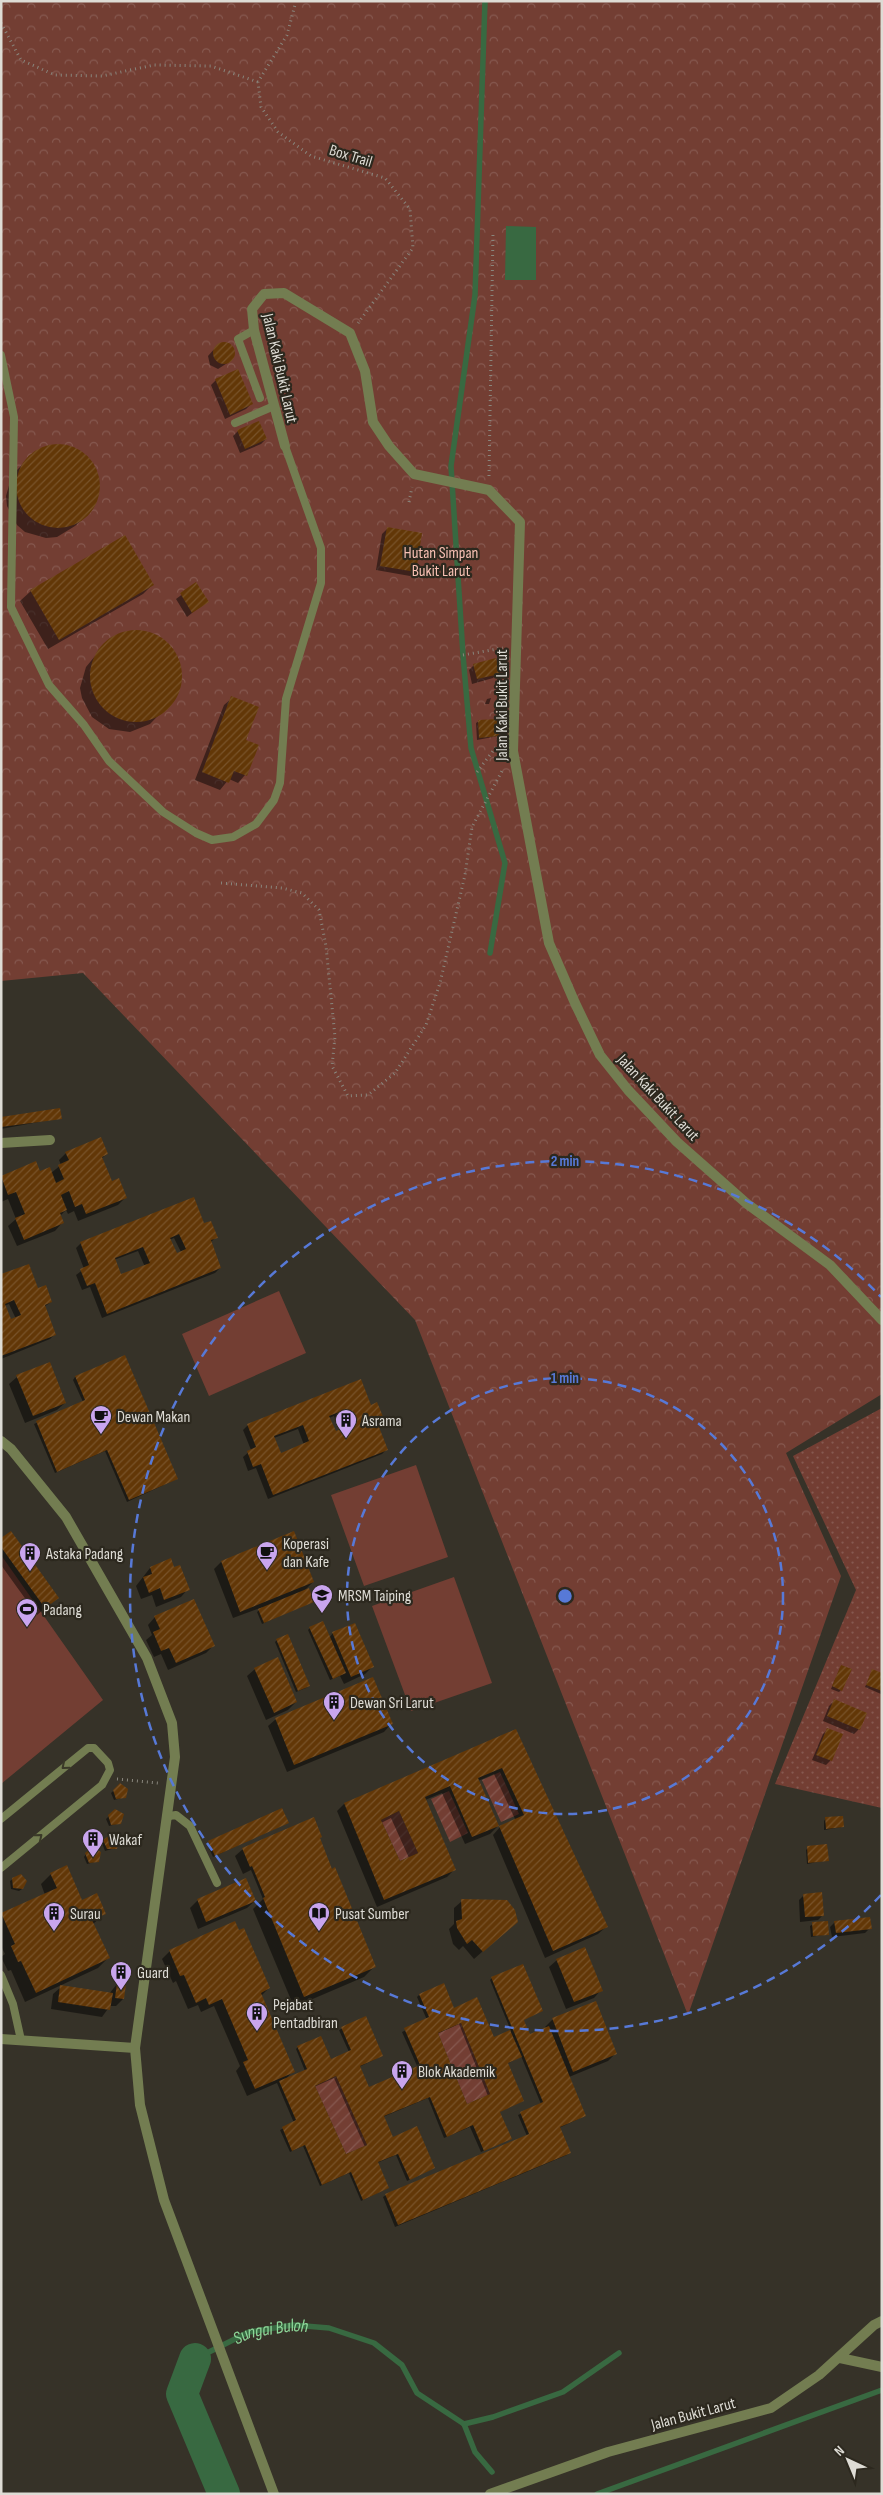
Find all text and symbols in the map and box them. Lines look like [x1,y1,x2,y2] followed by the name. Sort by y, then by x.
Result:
[327,141,374,172] street label: Box Trail
[258,311,301,425] street label: Jalan Kaki Bukit Larut
[404,544,478,581] park label: Hutan Simpan Bukit Larut
[493,649,512,762] street label: Jalan Kaki Bukit Larut
[612,1050,703,1145] street label: Jalan Kaki Bukit Larut
[551,1152,579,1171] text: 2 min
[551,1369,579,1388] text: 1 min
[89,1404,113,1435] cafe icon: Dewan Makan
[117,1408,190,1427] place label: Dewan Makan
[334,1408,358,1439] building icon: Asrama
[361,1412,402,1431] place label: Asrama
[283,1535,329,1572] place label: Koperasi dan Kafe
[255,1540,279,1571] cafe icon: Koperasi dan Kafe
[18,1541,42,1572] building icon: Astaka Padang
[45,1545,123,1564] place label: Astaka Padang
[310,1583,334,1614] school or university icon: MRSM Taiping
[338,1587,411,1606] place label: MRSM Taiping
[556,1587,574,1605] centre of rings
[15,1597,39,1628] sports icon: Padang
[43,1601,82,1620] place label: Padang
[322,1690,346,1721] building icon: Dewan Sri Larut
[350,1694,434,1713] place label: Dewan Sri Larut
[61,1761,70,1770] one-way arrow
[81,1827,105,1858] building icon: Wakaf
[109,1831,142,1850] place label: Wakaf
[33,1834,42,1842] one-way arrow
[42,1901,66,1932] building icon: Surau
[307,1901,331,1932] library icon: Pusat Sumber
[70,1905,101,1924] place label: Surau
[335,1905,410,1924] place label: Pusat Sumber
[109,1960,133,1991] building icon: Guard
[137,1964,169,1983] place label: Guard
[273,1996,338,2033] place label: Pejabat Pentadbiran
[245,2001,269,2032] building icon: Pejabat Pentadbiran
[390,2059,414,2090] building icon: Blok Akademik
[418,2063,495,2082] place label: Blok Akademik
[230,2315,310,2349] water label: Sungai Buloh
[648,2394,738,2435] street label: Jalan Bukit Larut
[823,2435,873,2485] north arrow
[831,2442,848,2460] text: N

